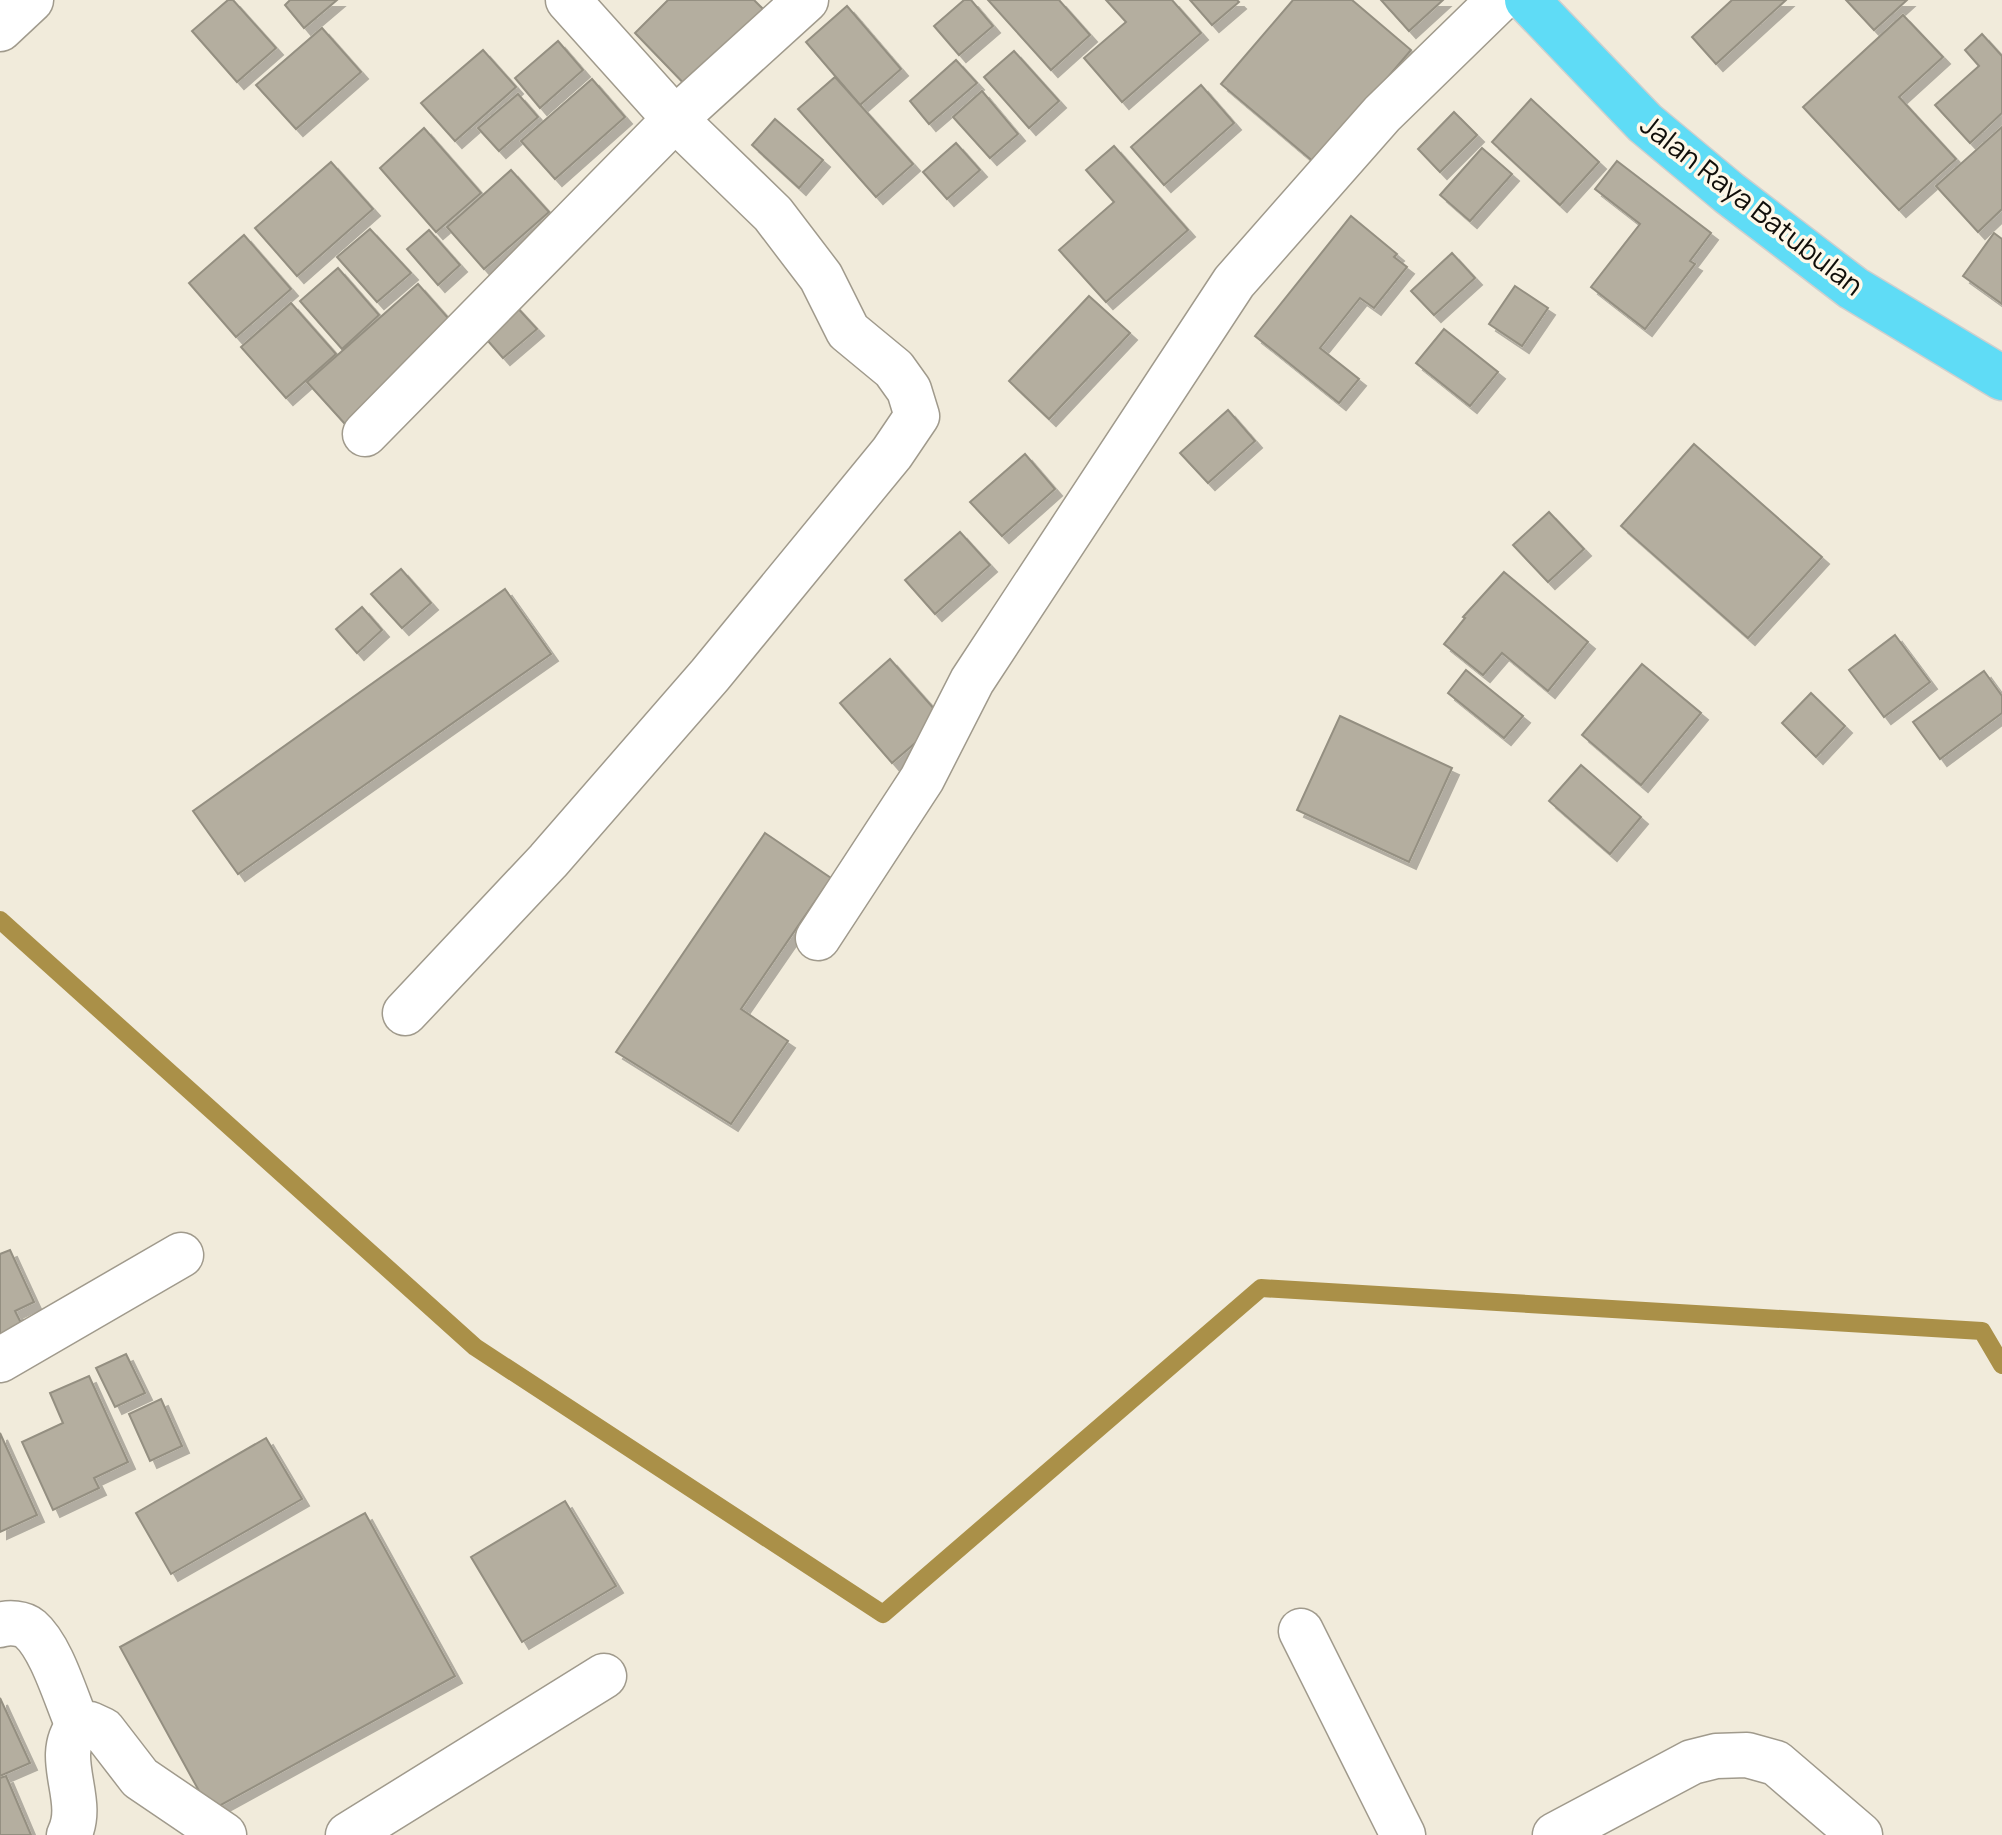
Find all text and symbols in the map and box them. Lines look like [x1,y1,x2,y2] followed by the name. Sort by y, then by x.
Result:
[1633,105,1872,303] street label: Jalan Raya Batubulan

